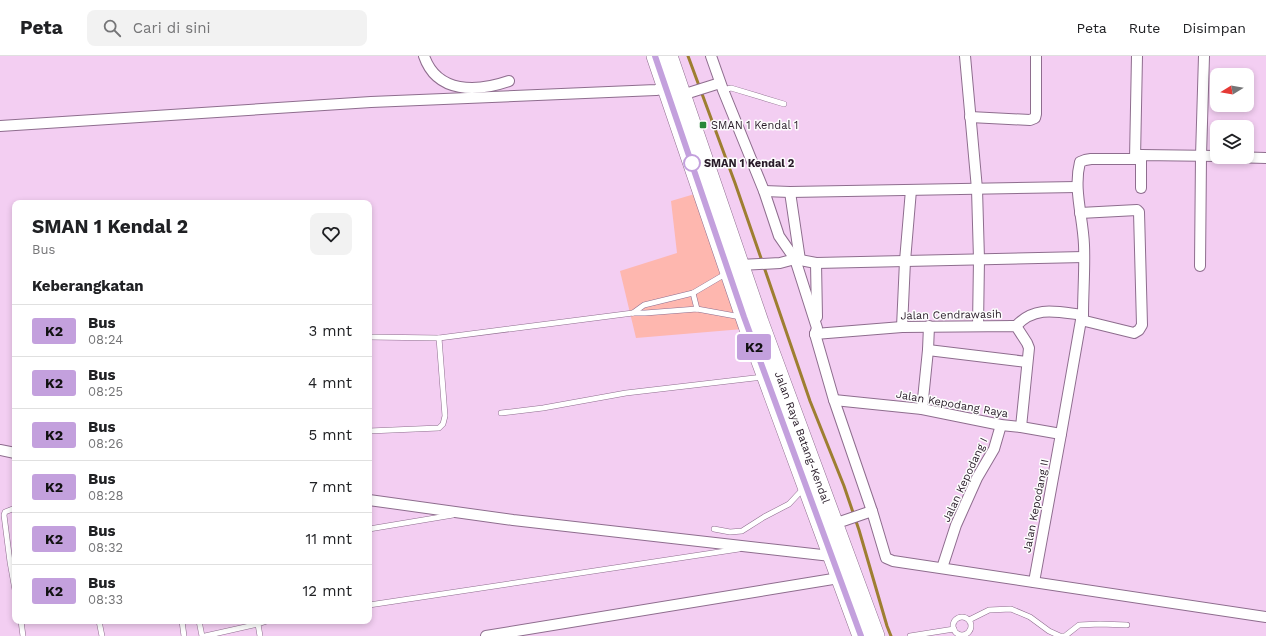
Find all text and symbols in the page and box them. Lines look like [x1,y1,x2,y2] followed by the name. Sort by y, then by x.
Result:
[87,10,367,46] search box
[20,16,63,39] text: Peta
[101,17,123,39] icon: search
[133,19,210,37] text: Cari di sini
[1077,20,1107,36] text: Peta
[1129,20,1160,36] text: Rute
[1182,20,1246,36] text: Disimpan
[1210,68,1254,112] north arrow
[1210,68,1254,164] map controls
[711,119,798,132] place label: SMAN 1 Kendal 1
[698,120,708,130] marker: SMAN 1 Kendal 1
[1210,120,1254,164] button: layers
[683,154,701,172] marker: SMAN 1 Kendal 2
[704,157,795,170] place label: SMAN 1 Kendal 2
[310,213,352,255] button: heart
[32,215,188,238] text: SMAN 1 Kendal 2
[32,242,55,257] text: Bus
[32,277,144,295] text: Keberangkatan
[900,308,1002,322] street label: Jalan Cendrawasih
[88,314,116,332] text: Bus
[308,322,352,340] text: 3 mnt
[45,323,63,339] text: K2
[88,332,123,347] text: 08:24
[736,334,772,360] line badge: K2
[745,339,763,355] text: K2
[88,366,116,384] text: Bus
[772,369,833,506] street label: Jalan Raya Batang-Kendal
[308,374,352,392] text: 4 mnt
[45,375,63,391] text: K2
[88,384,123,399] text: 08:25
[895,388,1009,420] street label: Jalan Kepodang Raya
[88,418,116,436] text: Bus
[308,426,352,444] text: 5 mnt
[45,427,63,443] text: K2
[88,436,123,451] text: 08:26
[940,436,990,524] street label: Jalan Kepodang I
[1021,458,1051,554] street label: Jalan Kepodang II
[88,470,116,488] text: Bus
[309,478,352,496] text: 7 mnt
[45,479,63,495] text: K2
[88,488,124,503] text: 08:28
[88,522,116,540] text: Bus
[305,530,352,548] text: 11 mnt
[45,531,63,547] text: K2
[88,540,123,555] text: 08:32
[88,574,116,592] text: Bus
[303,582,352,600] text: 12 mnt
[45,583,63,599] text: K2
[88,592,123,607] text: 08:33

